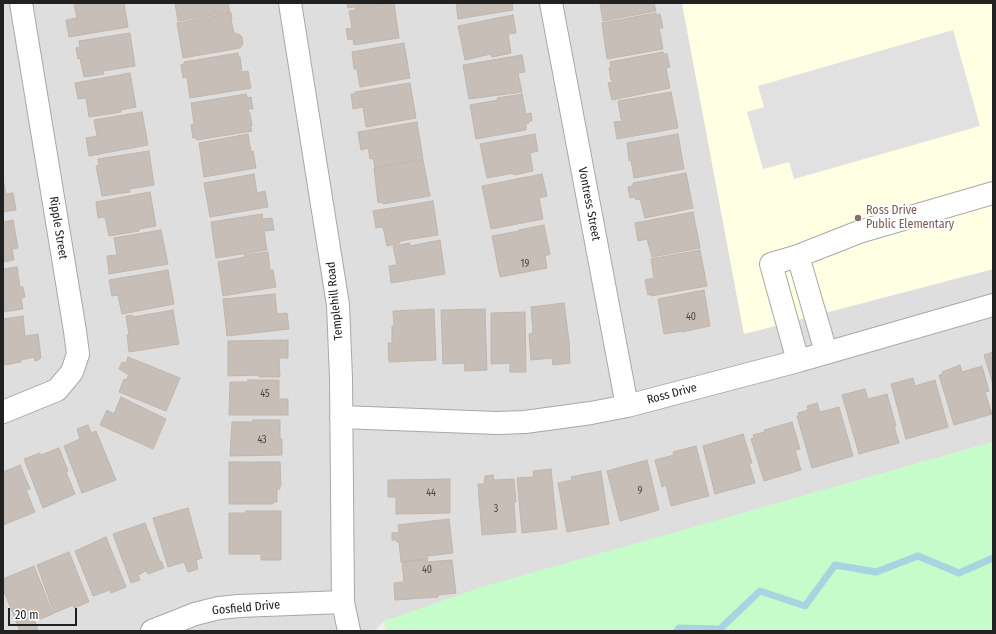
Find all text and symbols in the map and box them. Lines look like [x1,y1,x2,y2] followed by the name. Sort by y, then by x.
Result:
[575,166,603,242] street label: Vontress Street
[46,195,70,261] street label: Ripple Street
[866,204,954,232] place label: Ross Drive Public Elementary
[853,213,863,223] marker: Ross Drive Public Elementary
[521,258,529,270] house number: 19
[324,261,346,341] street label: Templehill Road
[686,311,696,323] house number: 40
[645,380,699,408] street label: Ross Drive
[260,388,270,400] house number: 45
[257,434,267,446] house number: 43
[638,485,642,497] house number: 9
[426,487,436,499] house number: 44
[494,503,498,515] house number: 3
[422,564,432,576] house number: 40
[211,598,281,618] street label: Gosfield Drive
[10,600,79,626] scale bar
[15,608,39,622] text: 20 m

